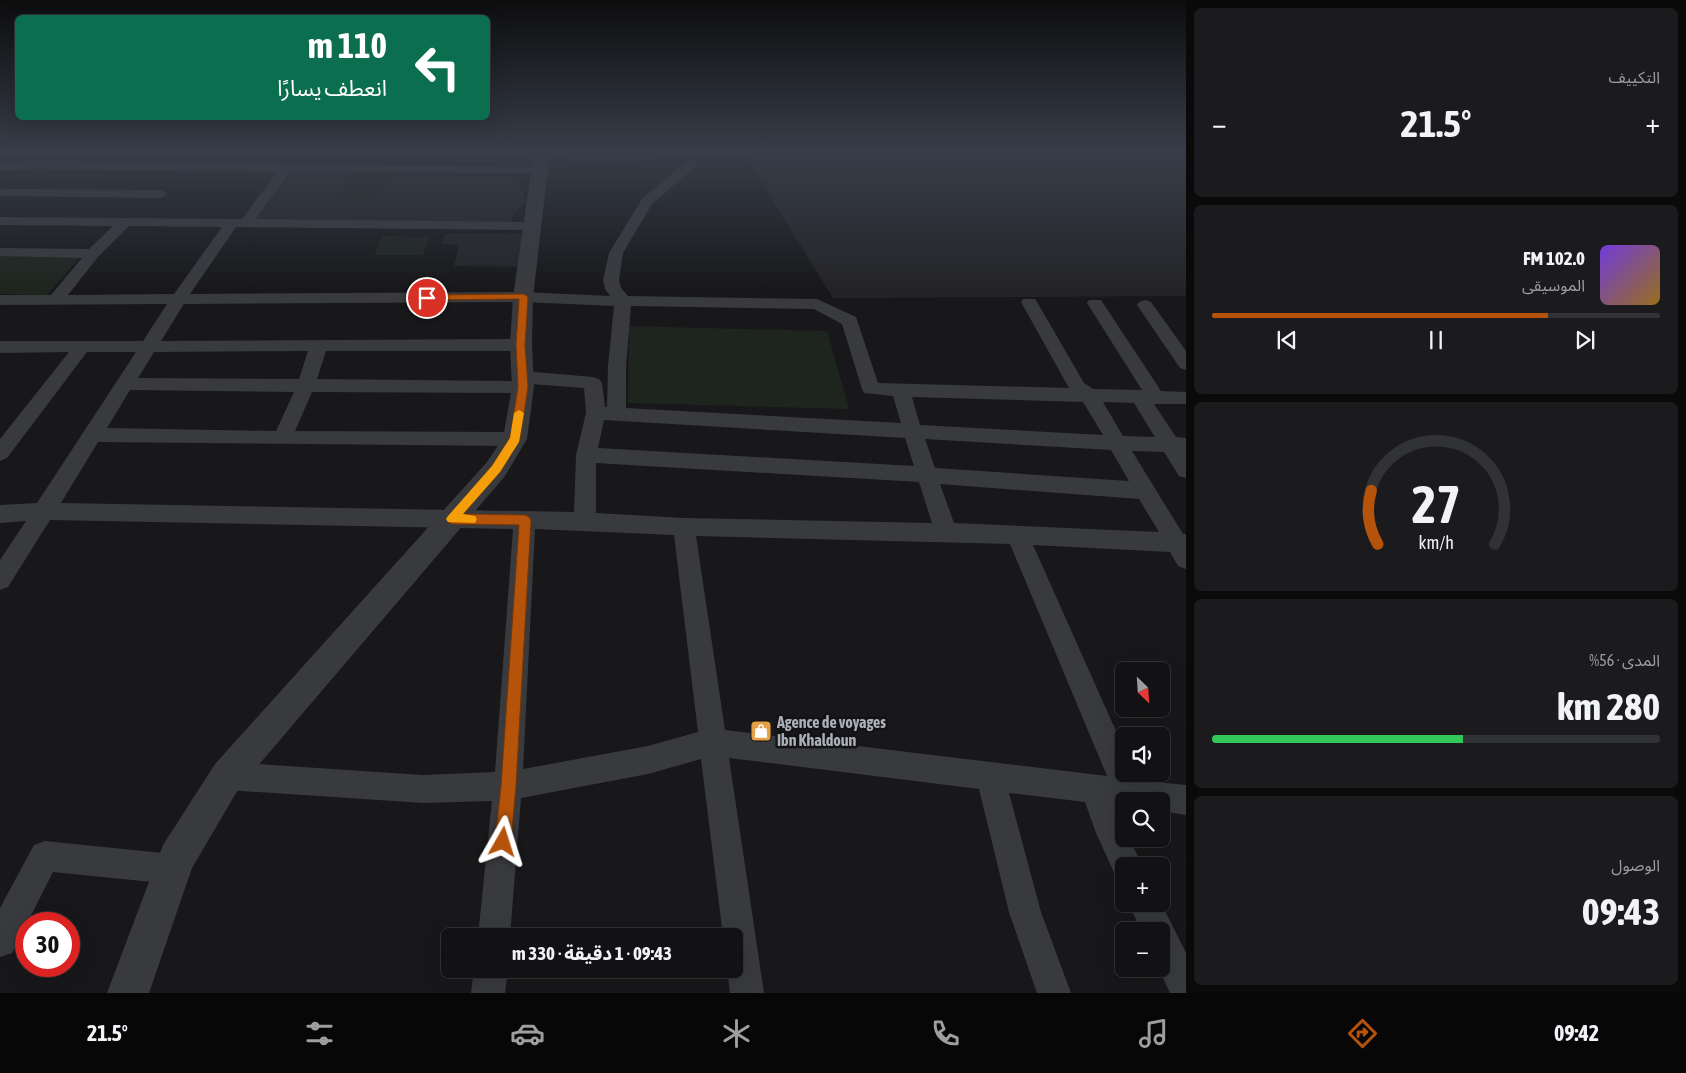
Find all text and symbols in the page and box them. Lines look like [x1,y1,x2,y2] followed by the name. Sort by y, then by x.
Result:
[308,25,387,65] text: 110 m
[405,35,470,100] icon: left
[1608,68,1660,86] text: التكييف
[277,75,387,101] text: انعطف يسارًا
[1401,102,1471,145] text: 21.5°
[1212,107,1227,139] text: −
[1645,107,1660,139] text: +
[1523,247,1585,269] text: 102.0 FM
[1522,276,1585,294] text: الموسيقى
[406,277,448,319] pin
[413,284,441,312] icon: arrive
[1273,326,1301,354] icon: previous
[1422,326,1450,354] icon: pause
[1571,326,1599,354] icon: next
[1412,474,1460,534] text: 27
[1418,532,1454,553] text: km/h
[1589,651,1660,669] text: المدى · 56%
[1115,662,1170,718] north arrow
[1115,662,1170,977] map controls
[1557,685,1660,728] text: 280 km
[776,713,886,749] place label: Agence de voyages Ibn Khaldoun
[749,719,773,743] shop icon: Agence de voyages Ibn Khaldoun
[1115,727,1170,782] button: sound
[1115,792,1170,847] button: search
[476,815,528,867] position arrow
[1611,856,1660,874] text: الوصول
[1115,857,1170,912] button: +
[1582,890,1660,933] text: 09:43
[15,912,80,977] speed limit sign: 30
[1115,922,1170,977] button: −
[512,942,672,964] text: 09:43 · 1 دقيقة · 330 m
[302,1016,337,1051] icon: filters
[510,1016,545,1051] icon: car
[719,1016,754,1051] icon: climate
[928,1016,963,1051] icon: phone
[1136,1016,1171,1051] icon: music
[1345,1016,1380,1051] icon: directions
[87,1020,128,1046] text: 21.5°
[1554,1020,1599,1046] text: 09:42

